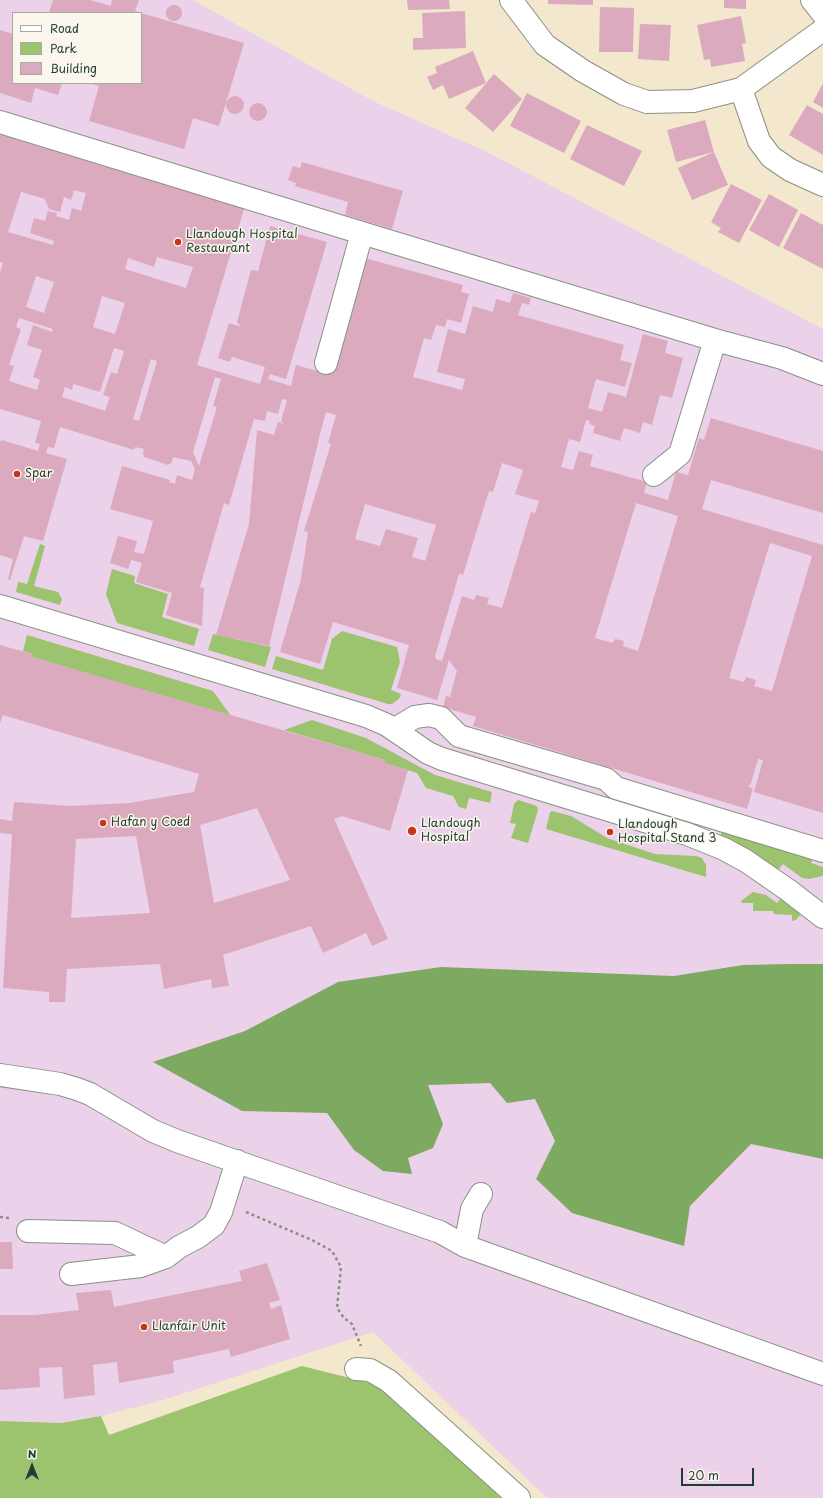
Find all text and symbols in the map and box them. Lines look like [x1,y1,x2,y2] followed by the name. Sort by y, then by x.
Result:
[12,12,142,84] legend
[50,19,79,37] text: Road
[50,39,77,57] text: Park
[50,59,97,77] text: Building
[186,228,298,256] place label: Llandough Hospital Restaurant
[173,237,183,247] marker: Llandough Hospital Restaurant
[25,467,52,481] place label: Spar
[12,469,22,479] marker: Spar
[111,816,190,830] place label: Hafan y Coed
[421,817,481,845] place label: Llandough Hospital
[98,818,108,828] marker: Hafan y Coed
[618,818,716,846] place label: Llandough Hospital Stand 3
[406,825,418,837] marker: Llandough Hospital
[605,827,615,837] marker: Llandough Hospital Stand 3
[152,1320,226,1334] place label: Llanfair Unit
[139,1322,149,1332] marker: Llanfair Unit
[28,1445,36,1462] text: N
[12,1446,52,1486] north arrow
[683,1460,756,1486] scale bar
[688,1466,719,1484] text: 20 m

